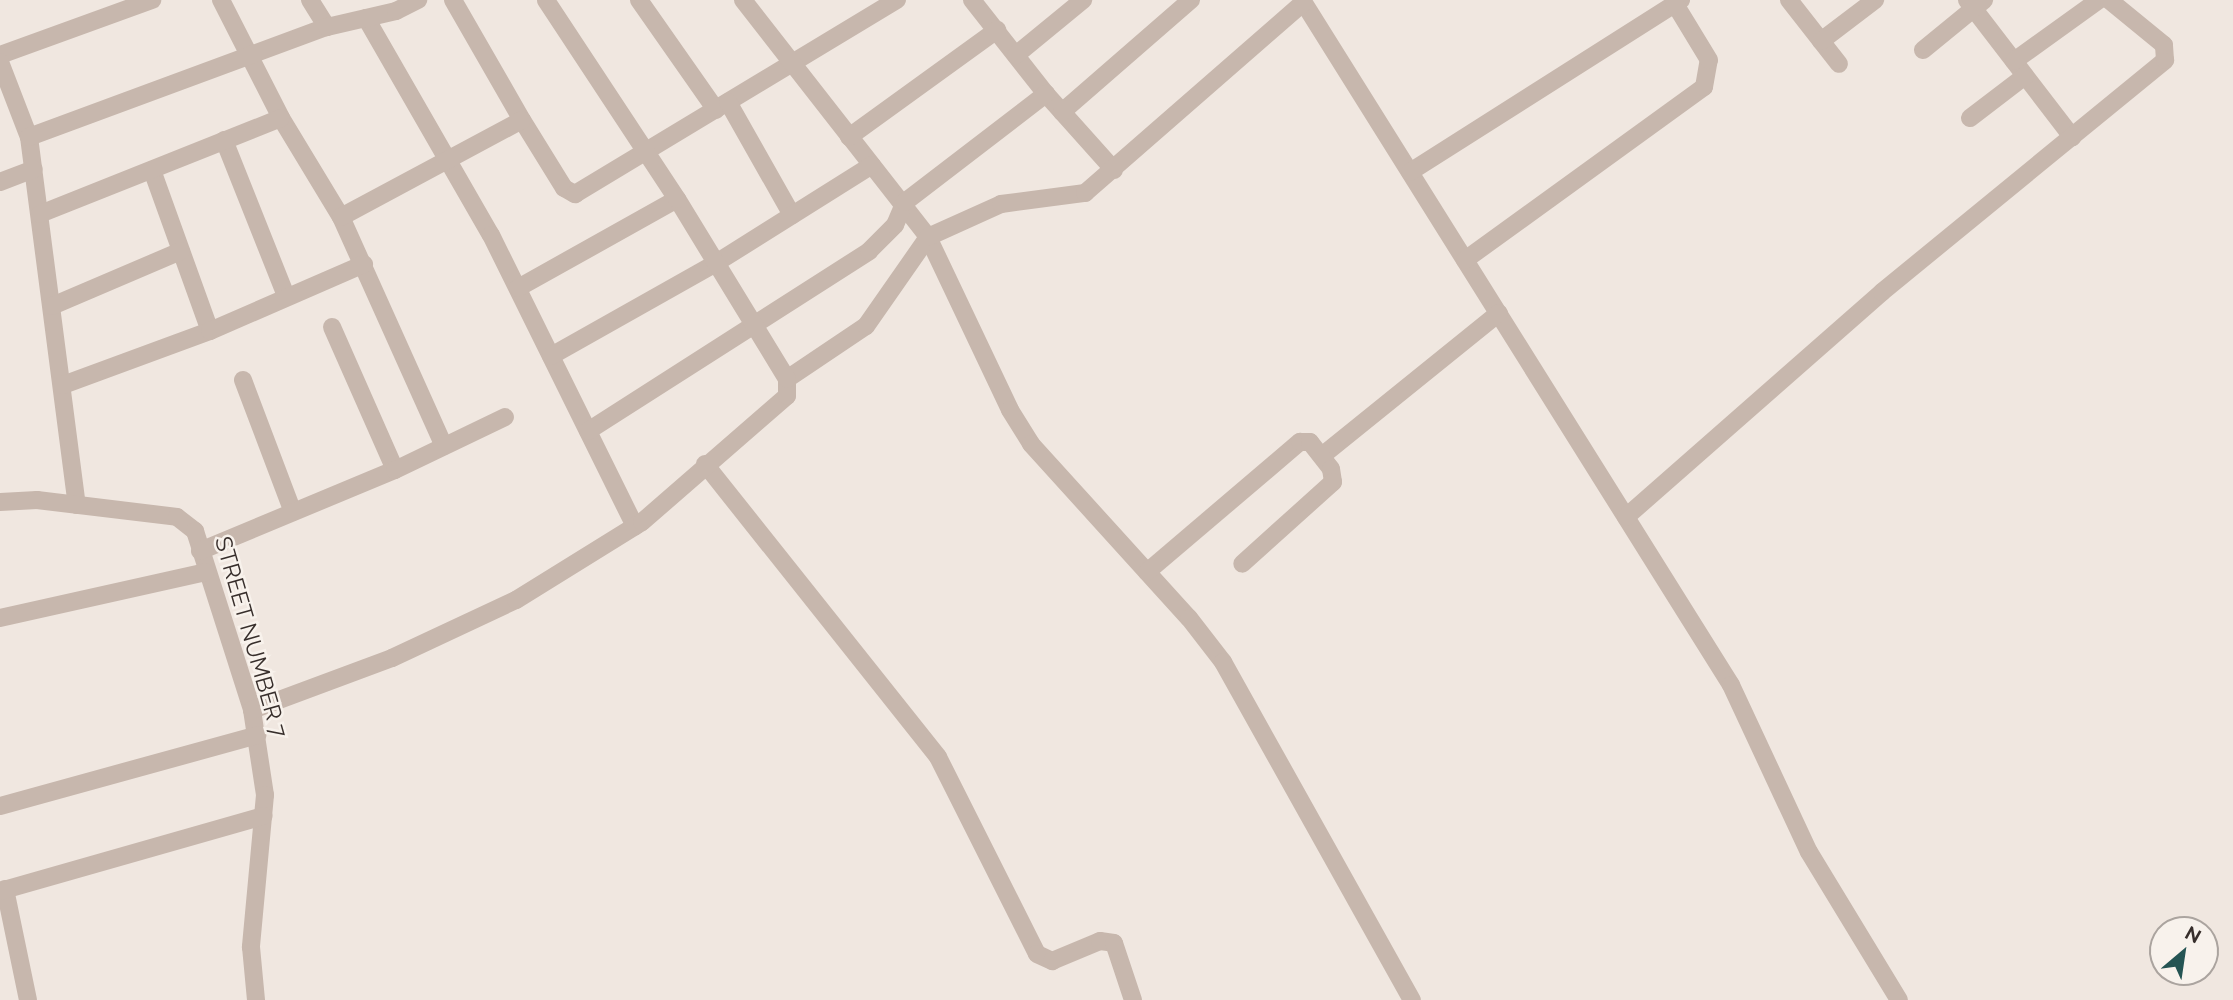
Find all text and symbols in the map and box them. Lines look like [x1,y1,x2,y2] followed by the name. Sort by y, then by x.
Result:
[209,533,293,741] street label: STREET NUMBER 7
[2149,916,2219,986] north arrow
[2182,921,2205,948] text: N

